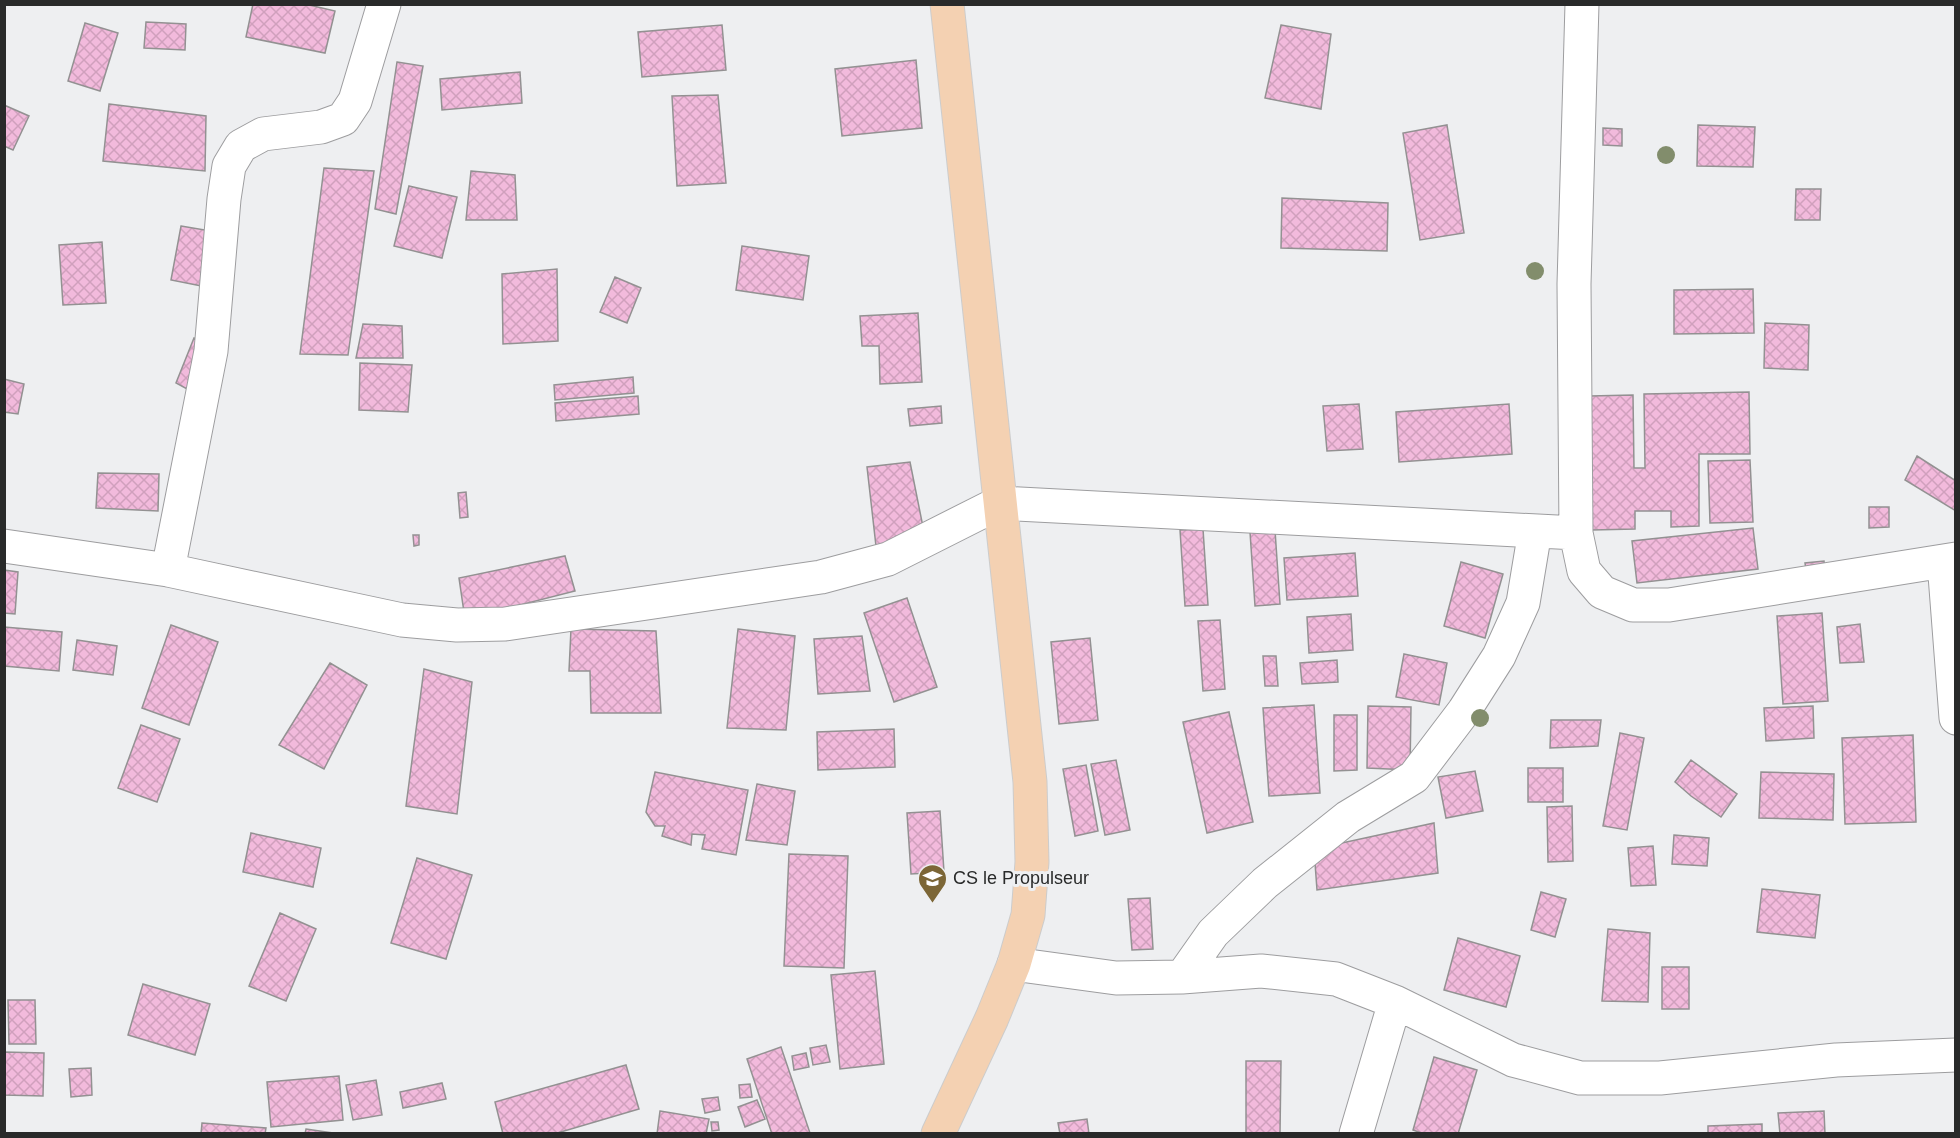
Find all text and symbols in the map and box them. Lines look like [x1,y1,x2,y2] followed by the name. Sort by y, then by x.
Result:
[916,862,948,904] school or university icon: CS le Propulseur
[953,868,1089,888] place label: CS le Propulseur

